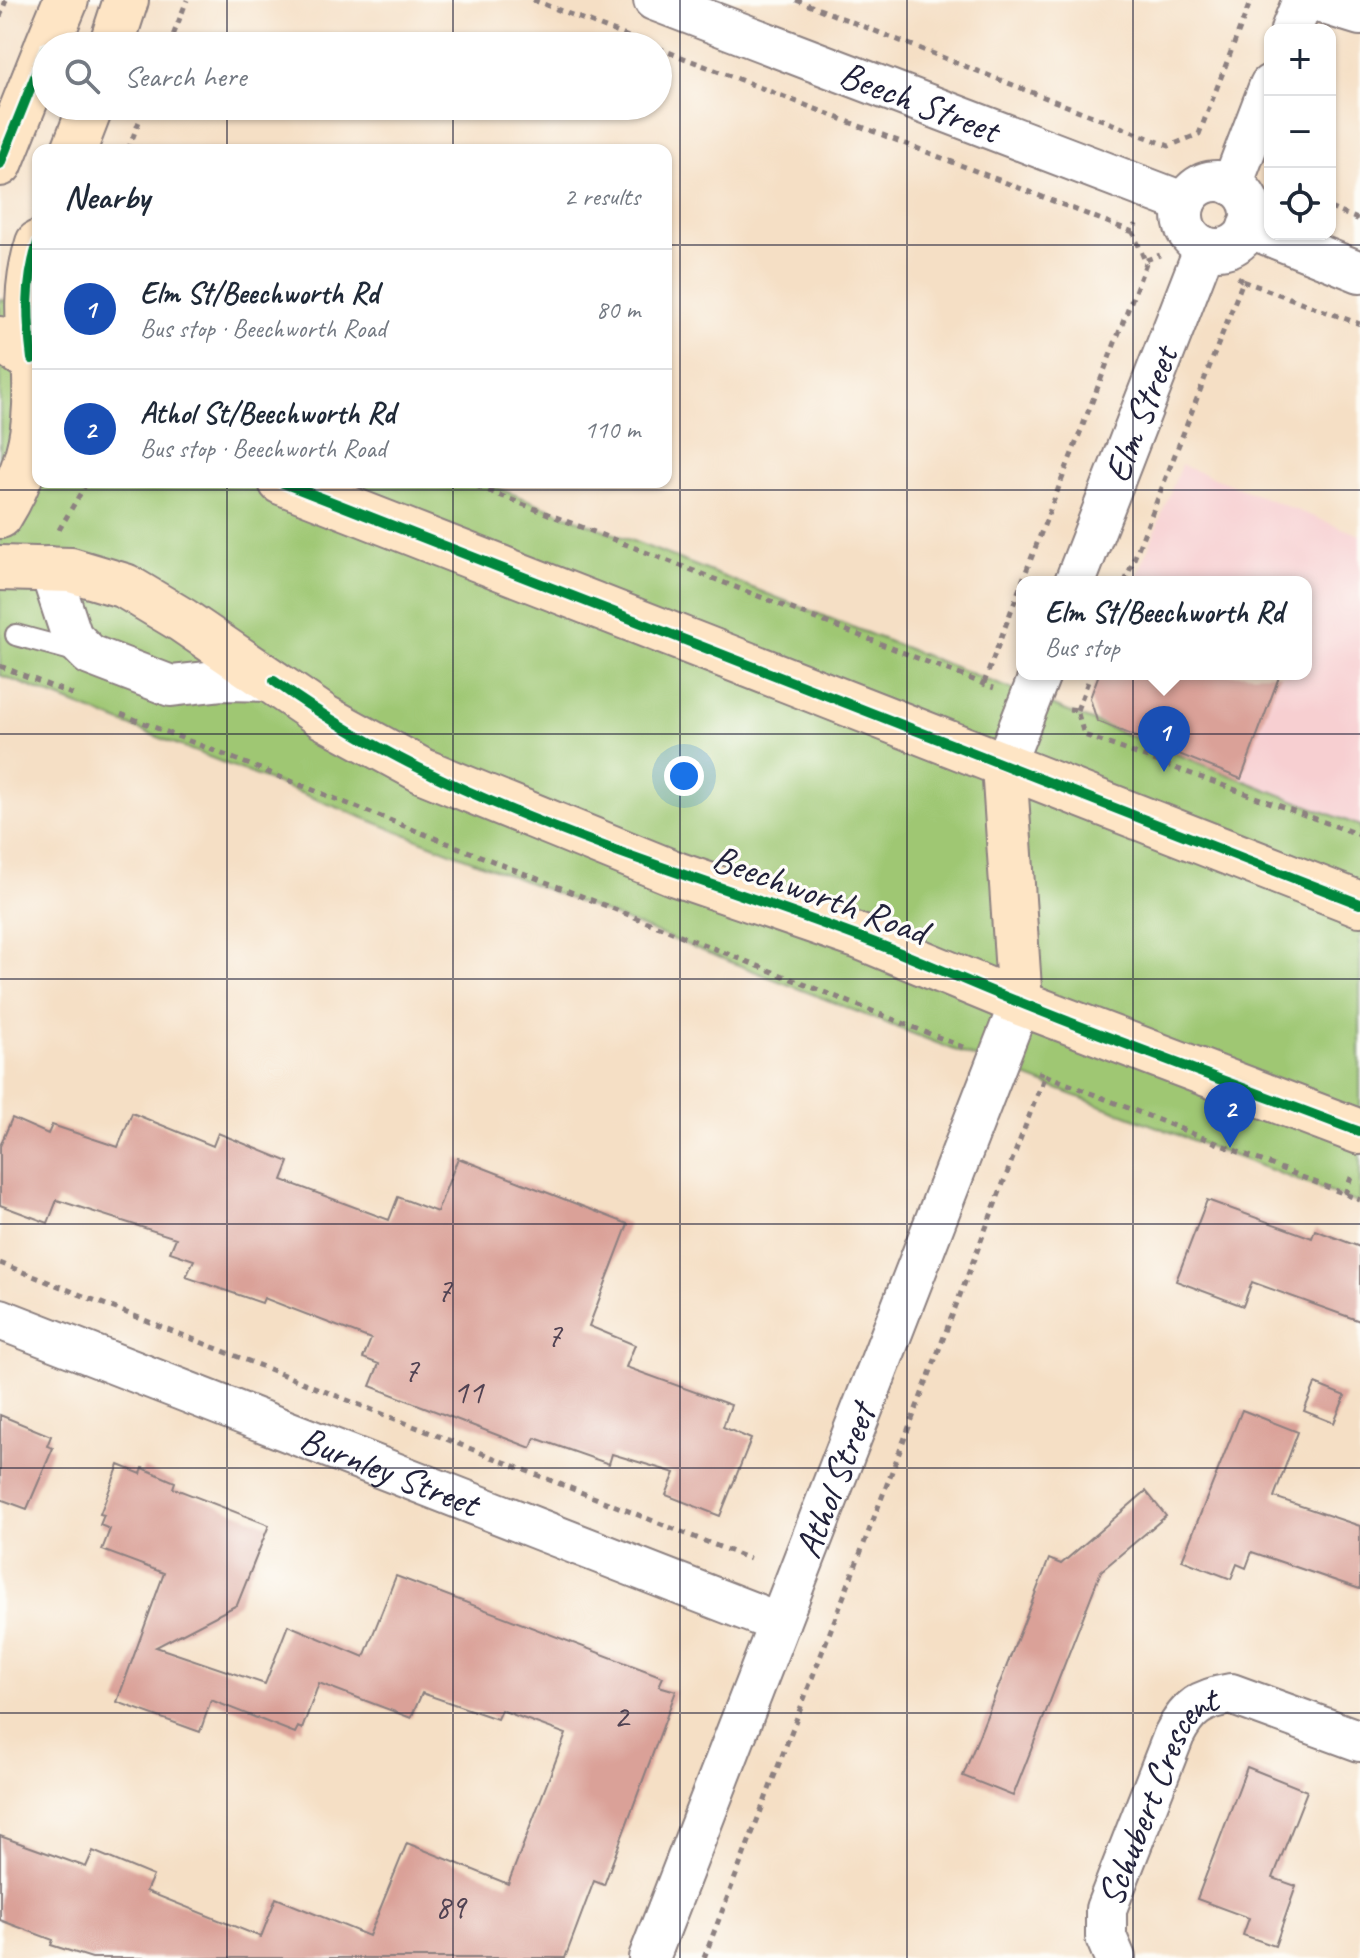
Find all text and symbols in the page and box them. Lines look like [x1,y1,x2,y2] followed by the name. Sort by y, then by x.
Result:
[1264,24,1336,240] map controls
[1264,24,1336,96] button: +
[32,32,672,120] search box
[833,50,1008,155] street label: Beech Street
[60,54,104,98] icon: search
[124,57,246,95] text: Search here
[1264,96,1336,168] button: −
[1264,168,1336,240] button: locate
[64,175,150,218] text: Nearby
[564,180,640,213] text: 2 results
[140,274,379,312] text: Elm St/Beechworth Rd
[84,293,96,326] text: 1
[596,293,640,326] text: 80 m
[140,312,386,345] text: Bus stop · Beechworth Road
[1093,337,1189,489] street label: Elm Street
[140,394,395,432] text: Athol St/Beechworth Rd
[84,413,96,446] text: 2
[584,413,640,446] text: 110 m
[140,432,386,465] text: Bus stop · Beechworth Road
[1016,576,1312,680] popup
[1045,593,1283,631] text: Elm St/Beechworth Rd
[1045,631,1120,664] text: Bus stop
[1138,706,1190,772] pin: 1
[664,756,704,796] your location
[706,834,939,957] street label: Beechworth Road
[1204,1082,1256,1148] pin: 2
[436,1268,453,1311] house number: 7
[546,1313,563,1356] house number: 7
[403,1348,420,1391] house number: 7
[453,1370,485,1413] house number: 11
[784,1392,888,1564] street label: Athol Street
[293,1415,488,1529] street label: Burnley Street
[1087,1674,1227,1913] street label: Schubert Crescent
[613,1694,631,1737] house number: 2
[435,1885,468,1928] house number: 89

